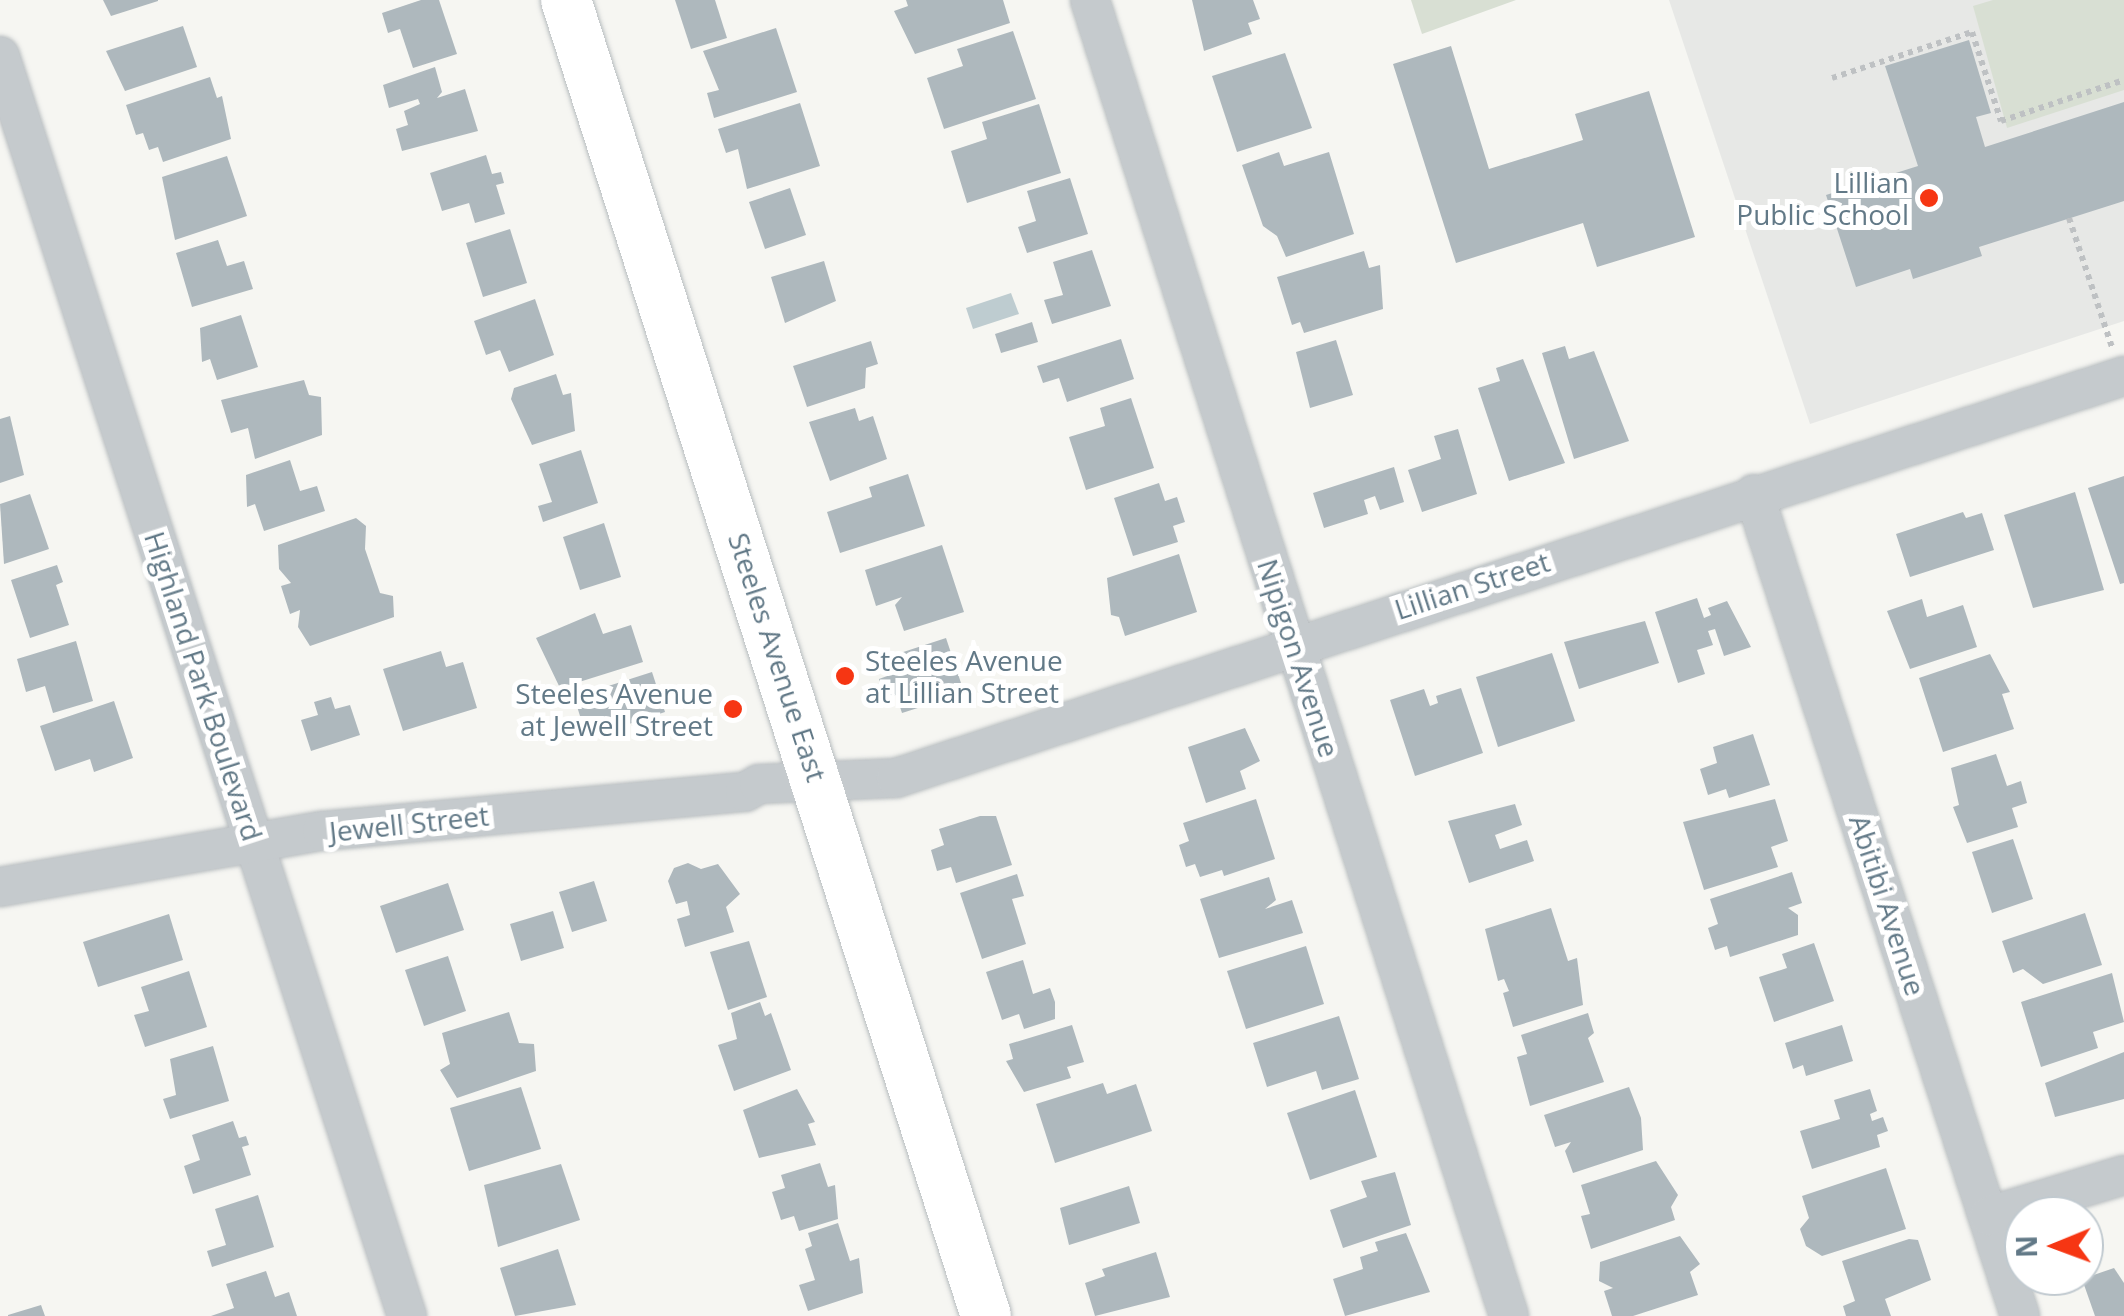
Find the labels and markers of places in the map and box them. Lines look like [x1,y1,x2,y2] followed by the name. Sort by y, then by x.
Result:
[1736,165,1909,231] place label: Lillian Public School
[1918,187,1940,209] marker: Lillian Public School
[865,643,1063,709] place label: Steeles Avenue at Lillian Street
[834,665,856,687] marker: Steeles Avenue at Lillian Street
[515,676,713,742] place label: Steeles Avenue at Jewell Street
[722,698,744,720] marker: Steeles Avenue at Jewell Street

